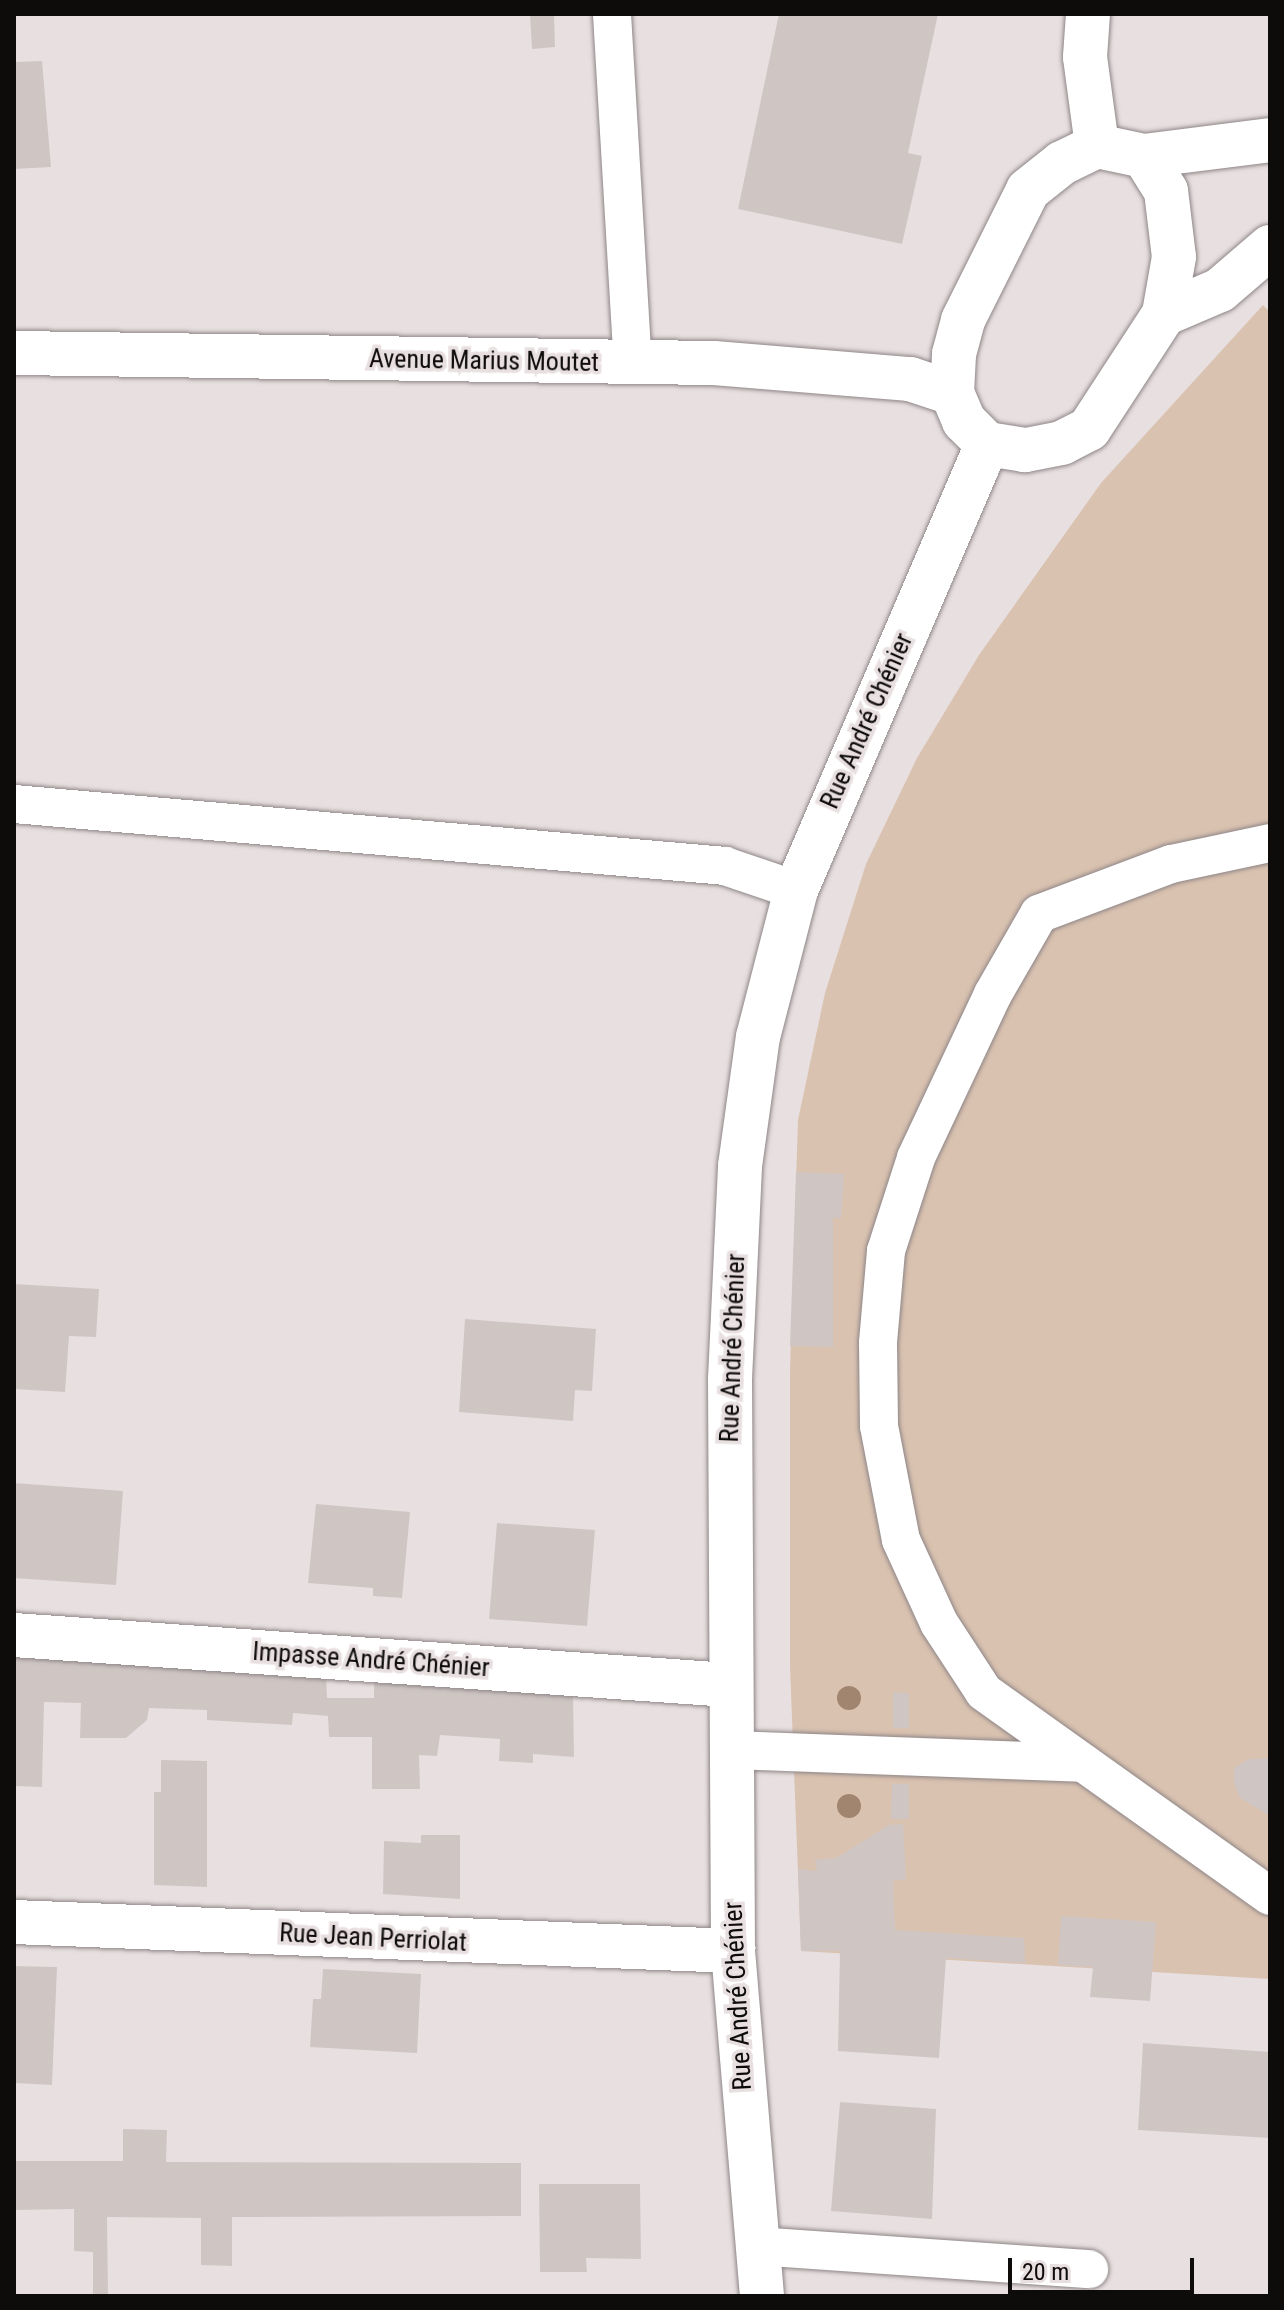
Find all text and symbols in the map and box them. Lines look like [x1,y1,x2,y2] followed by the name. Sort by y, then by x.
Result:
[369,343,599,379] street label: Avenue Marius Moutet
[814,628,920,814] street label: Rue André Chénier
[714,1253,752,1443] street label: Rue André Chénier
[251,1636,491,1684] street label: Impasse André Chénier
[717,1901,759,2091] street label: Rue André Chénier
[278,1918,468,1958] street label: Rue Jean Perriolat
[1012,2242,1198,2292] scale bar
[1022,2258,1069,2286] text: 20 m

